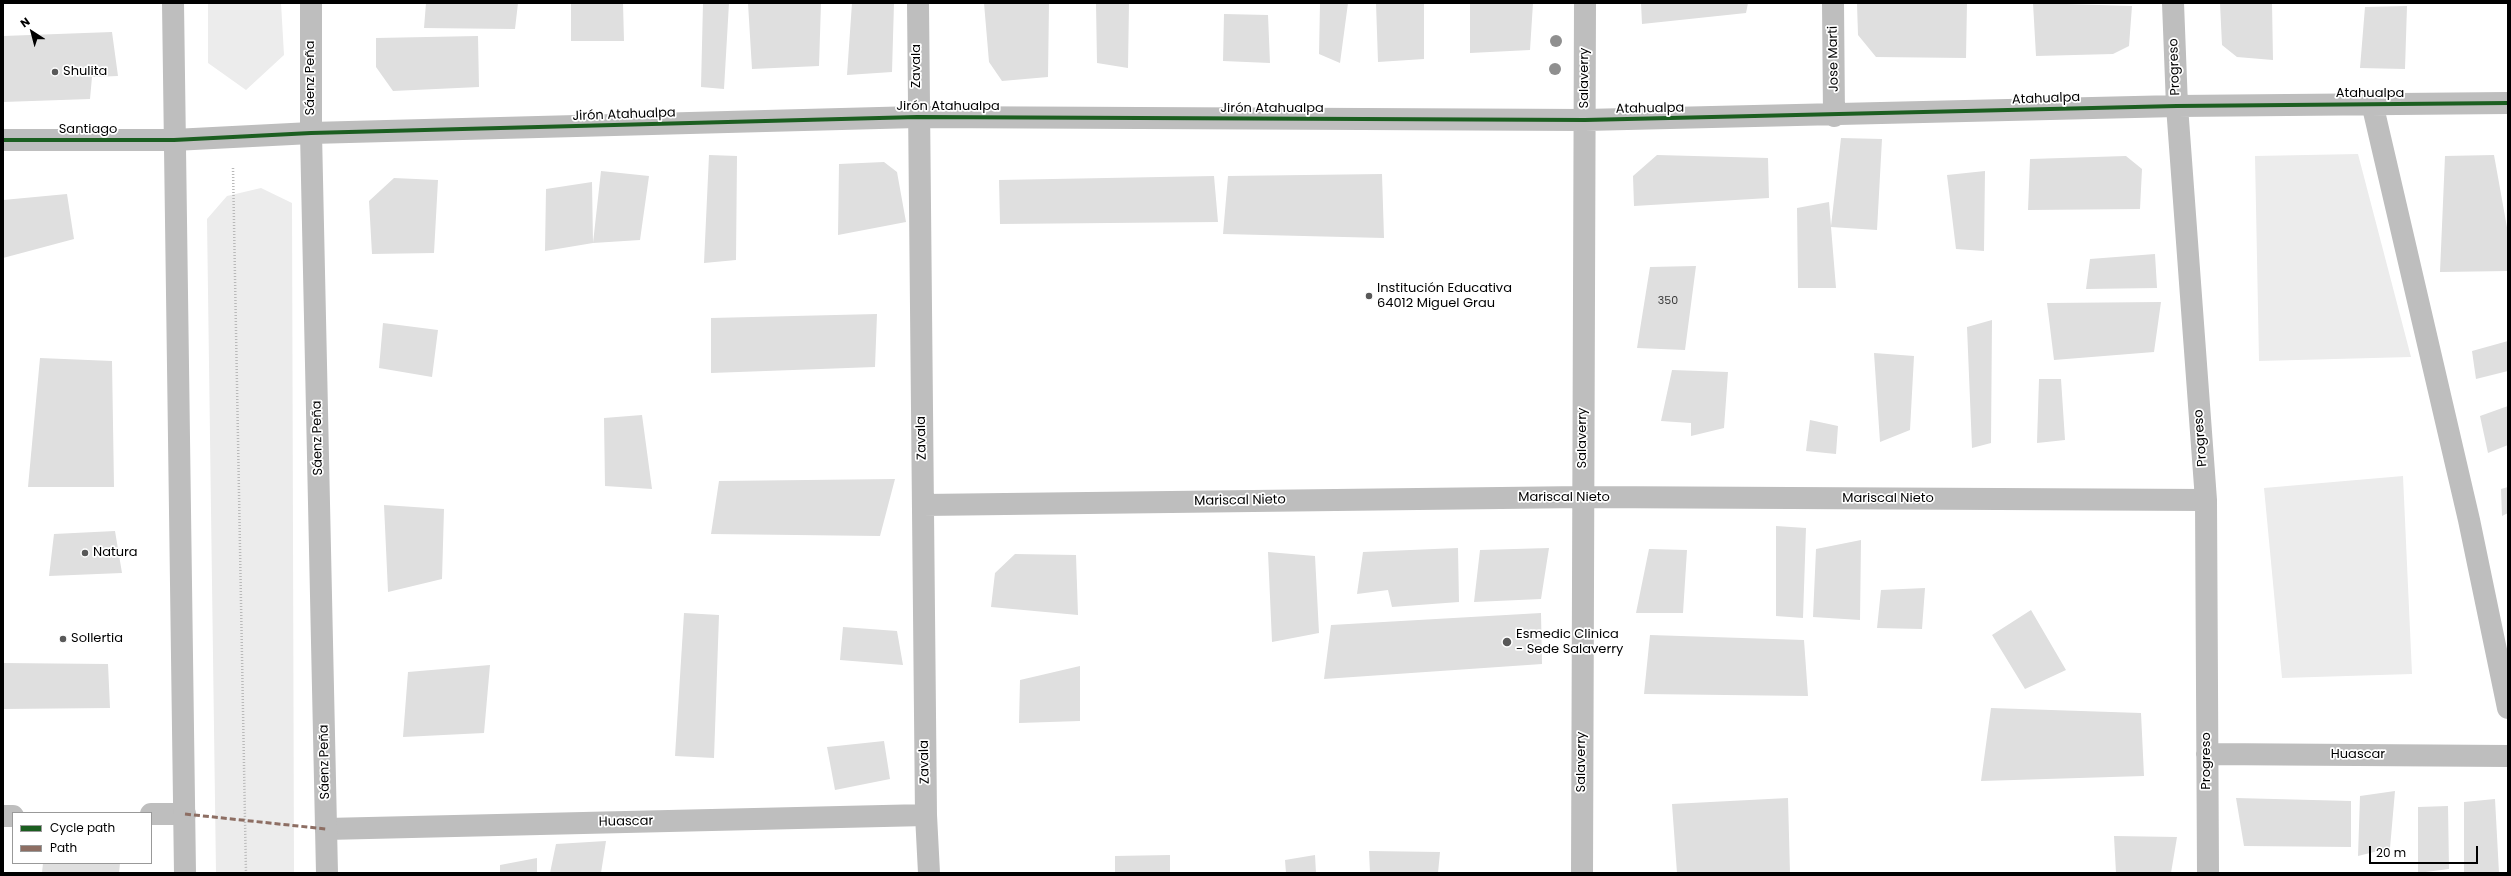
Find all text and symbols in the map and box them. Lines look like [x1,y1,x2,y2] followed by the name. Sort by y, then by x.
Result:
[12,12,52,52] north arrow
[17,13,33,31] text: N
[1826,26,1842,92] street label: Jose Marti
[2166,38,2184,96] street label: Progreso
[303,41,319,115] street label: Sáenz Peña
[909,44,925,88] street label: Zavala
[1577,48,1593,108] street label: Salaverry
[63,64,107,80] place label: Shulita
[50,67,60,77] marker: Shulita
[2336,86,2404,102] street label: Atahualpa
[2012,90,2080,108] street label: Atahualpa
[896,99,1000,115] street label: Jirón Atahualpa
[1220,101,1324,117] street label: Jirón Atahualpa
[1616,101,1684,117] street label: Atahualpa
[572,105,676,125] street label: Jirón Atahualpa
[59,122,117,138] street label: Santiago
[1377,281,1512,312] place label: Institución Educativa 64012 Miguel Grau
[1364,291,1374,301] marker: Institución Educativa 64012 Miguel Grau
[1658,294,1678,308] house number: 350
[310,400,326,476] street label: Sáenz Peña
[1575,408,1591,468] street label: Salaverry
[2191,409,2211,467] street label: Progreso
[914,416,930,460] street label: Zavala
[1518,490,1610,506] street label: Mariscal Nieto
[1842,491,1934,507] street label: Mariscal Nieto
[1194,492,1286,510] street label: Mariscal Nieto
[93,545,138,561] place label: Natura
[80,548,90,558] marker: Natura
[1516,627,1623,658] place label: Esmedic Clinica - Sede Salaverry
[71,631,123,647] place label: Sollertia
[58,634,68,644] marker: Sollertia
[1501,636,1513,648] marker: Esmedic Clinica - Sede Salaverry
[317,724,333,800] street label: Sáenz Peña
[1574,732,1590,792] street label: Salaverry
[2199,732,2215,790] street label: Progreso
[917,740,933,784] street label: Zavala
[2331,747,2385,763] street label: Huascar
[12,812,152,864] legend
[599,814,653,830] street label: Huascar
[50,819,115,836] text: Cycle path
[2371,838,2480,864] scale bar
[50,839,77,856] text: Path
[2376,844,2406,861] text: 20 m

